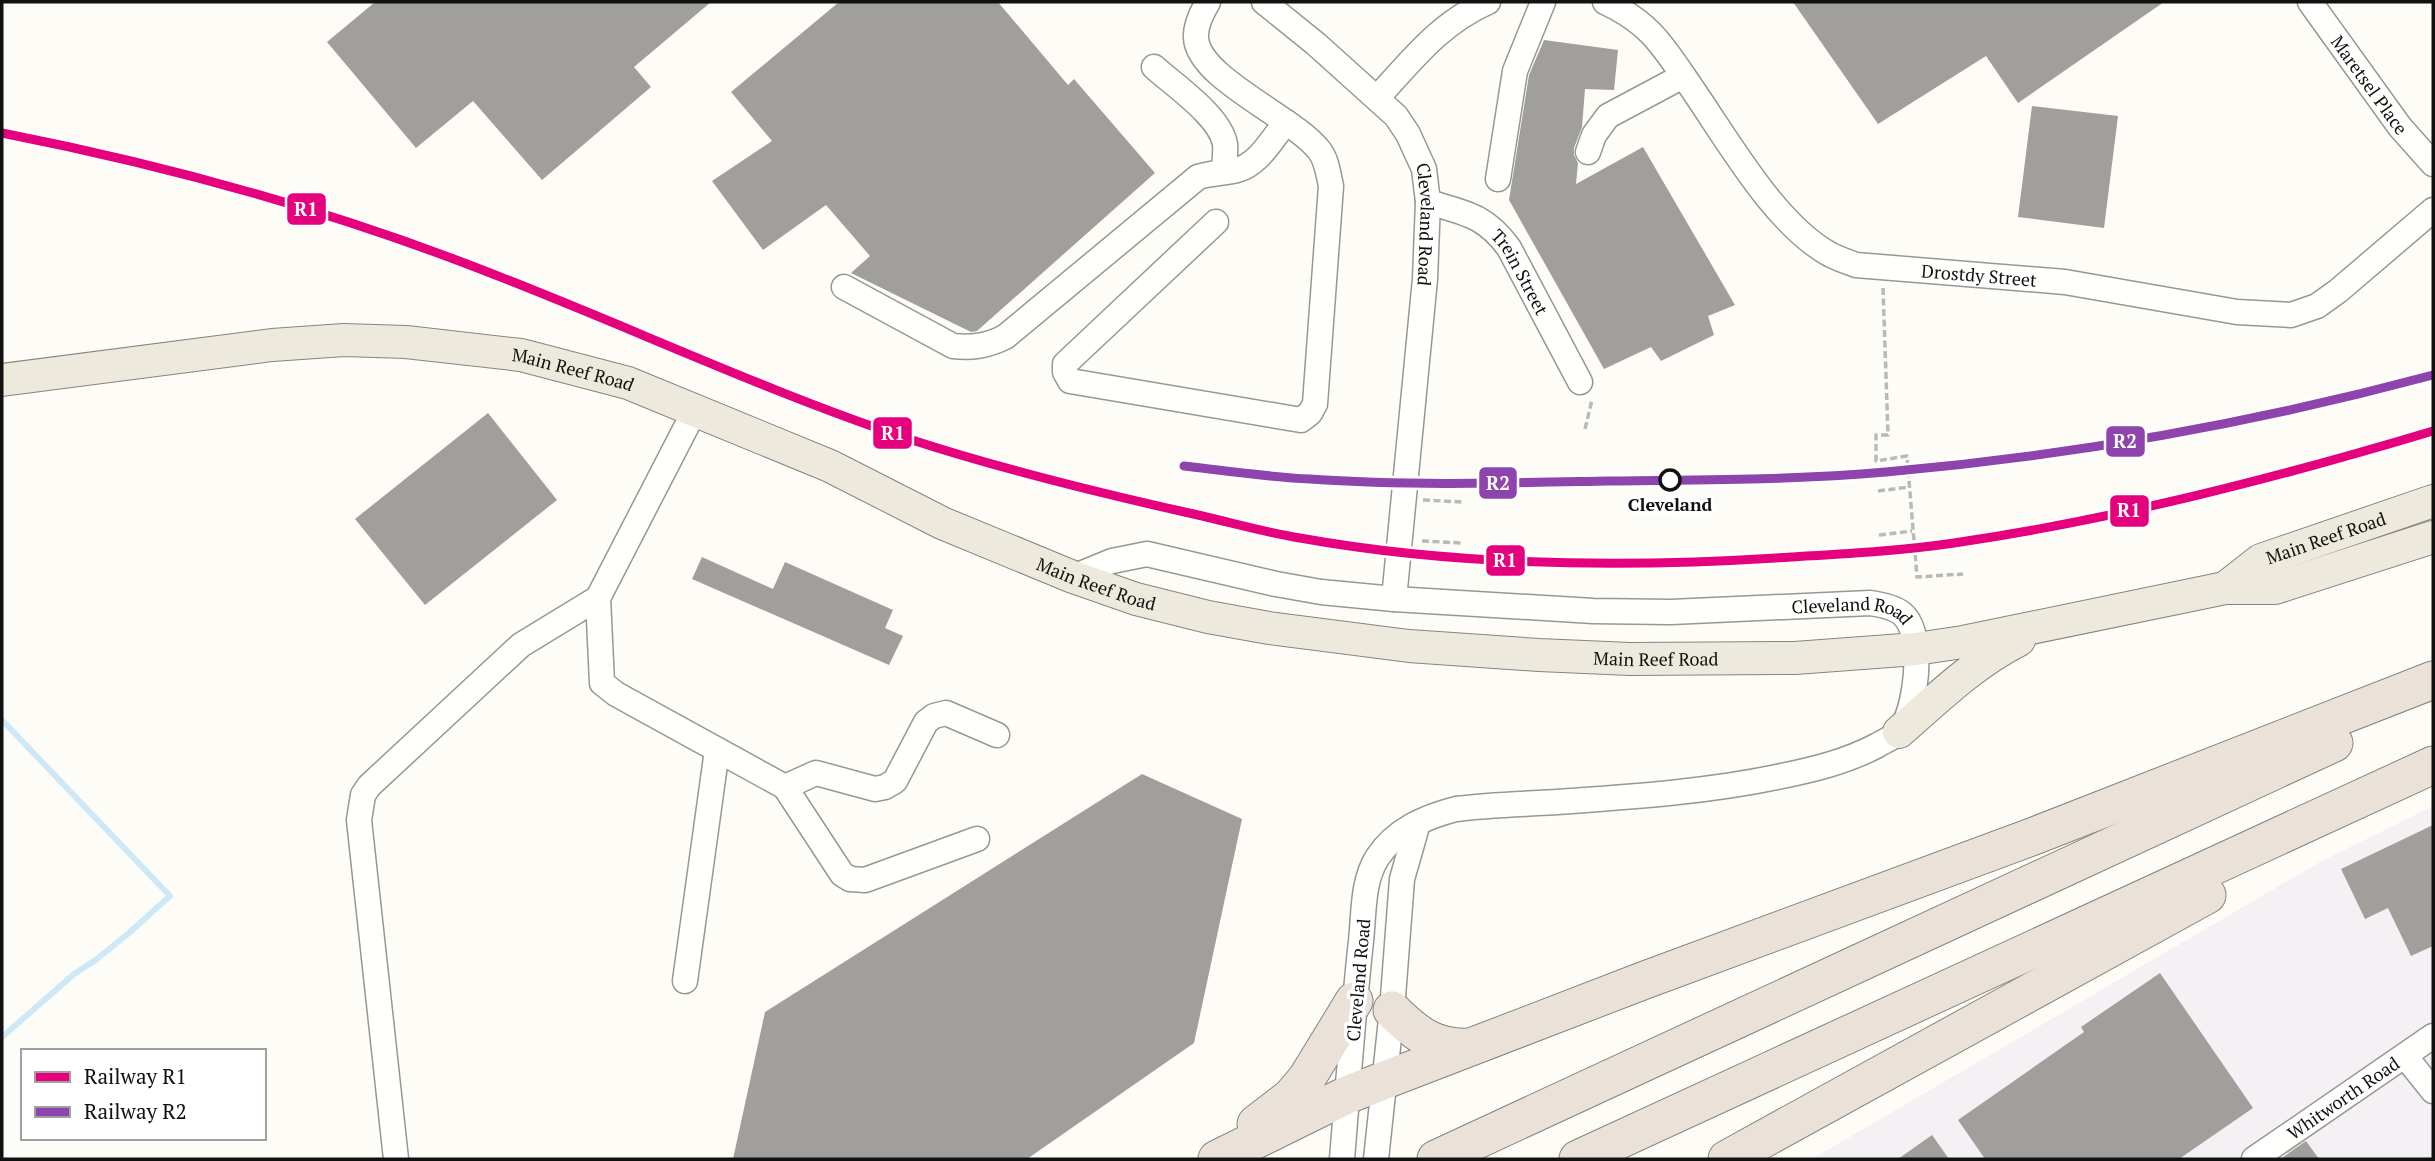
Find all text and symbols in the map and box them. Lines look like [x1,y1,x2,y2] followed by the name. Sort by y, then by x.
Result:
[2326,31,2413,140] street label: Maretsel Place
[1410,158,1440,287] street label: Cleveland Road
[286,192,327,226] line badge: R1
[294,196,318,221] text: R1
[1486,224,1554,319] street label: Trein Street
[1920,258,2038,292] street label: Drostdy Street
[511,342,638,396] street label: Main Reef Road
[872,416,913,450] line badge: R1
[881,420,905,445] text: R1
[2105,425,2146,458] line badge: R2
[2113,428,2137,453] text: R2
[1478,466,1518,500] line badge: R2
[1659,469,1681,491] marker: Cleveland
[1486,470,1510,495] text: R2
[1628,492,1712,516] place label: Cleveland
[2109,494,2150,528] line badge: R1
[2117,497,2141,522] text: R1
[2263,506,2389,569] street label: Main Reef Road
[1485,544,1526,577] line badge: R1
[1493,547,1517,572] text: R1
[1033,551,1159,616] street label: Main Reef Road
[1791,591,1918,629] street label: Cleveland Road
[1593,645,1719,671] street label: Main Reef Road
[1341,918,1375,1042] street label: Cleveland Road
[21,1049,266,1140] legend
[2282,1051,2404,1145] street label: Whitworth Road
[84,1062,187,1090] text: Railway R1
[84,1097,187,1125] text: Railway R2

